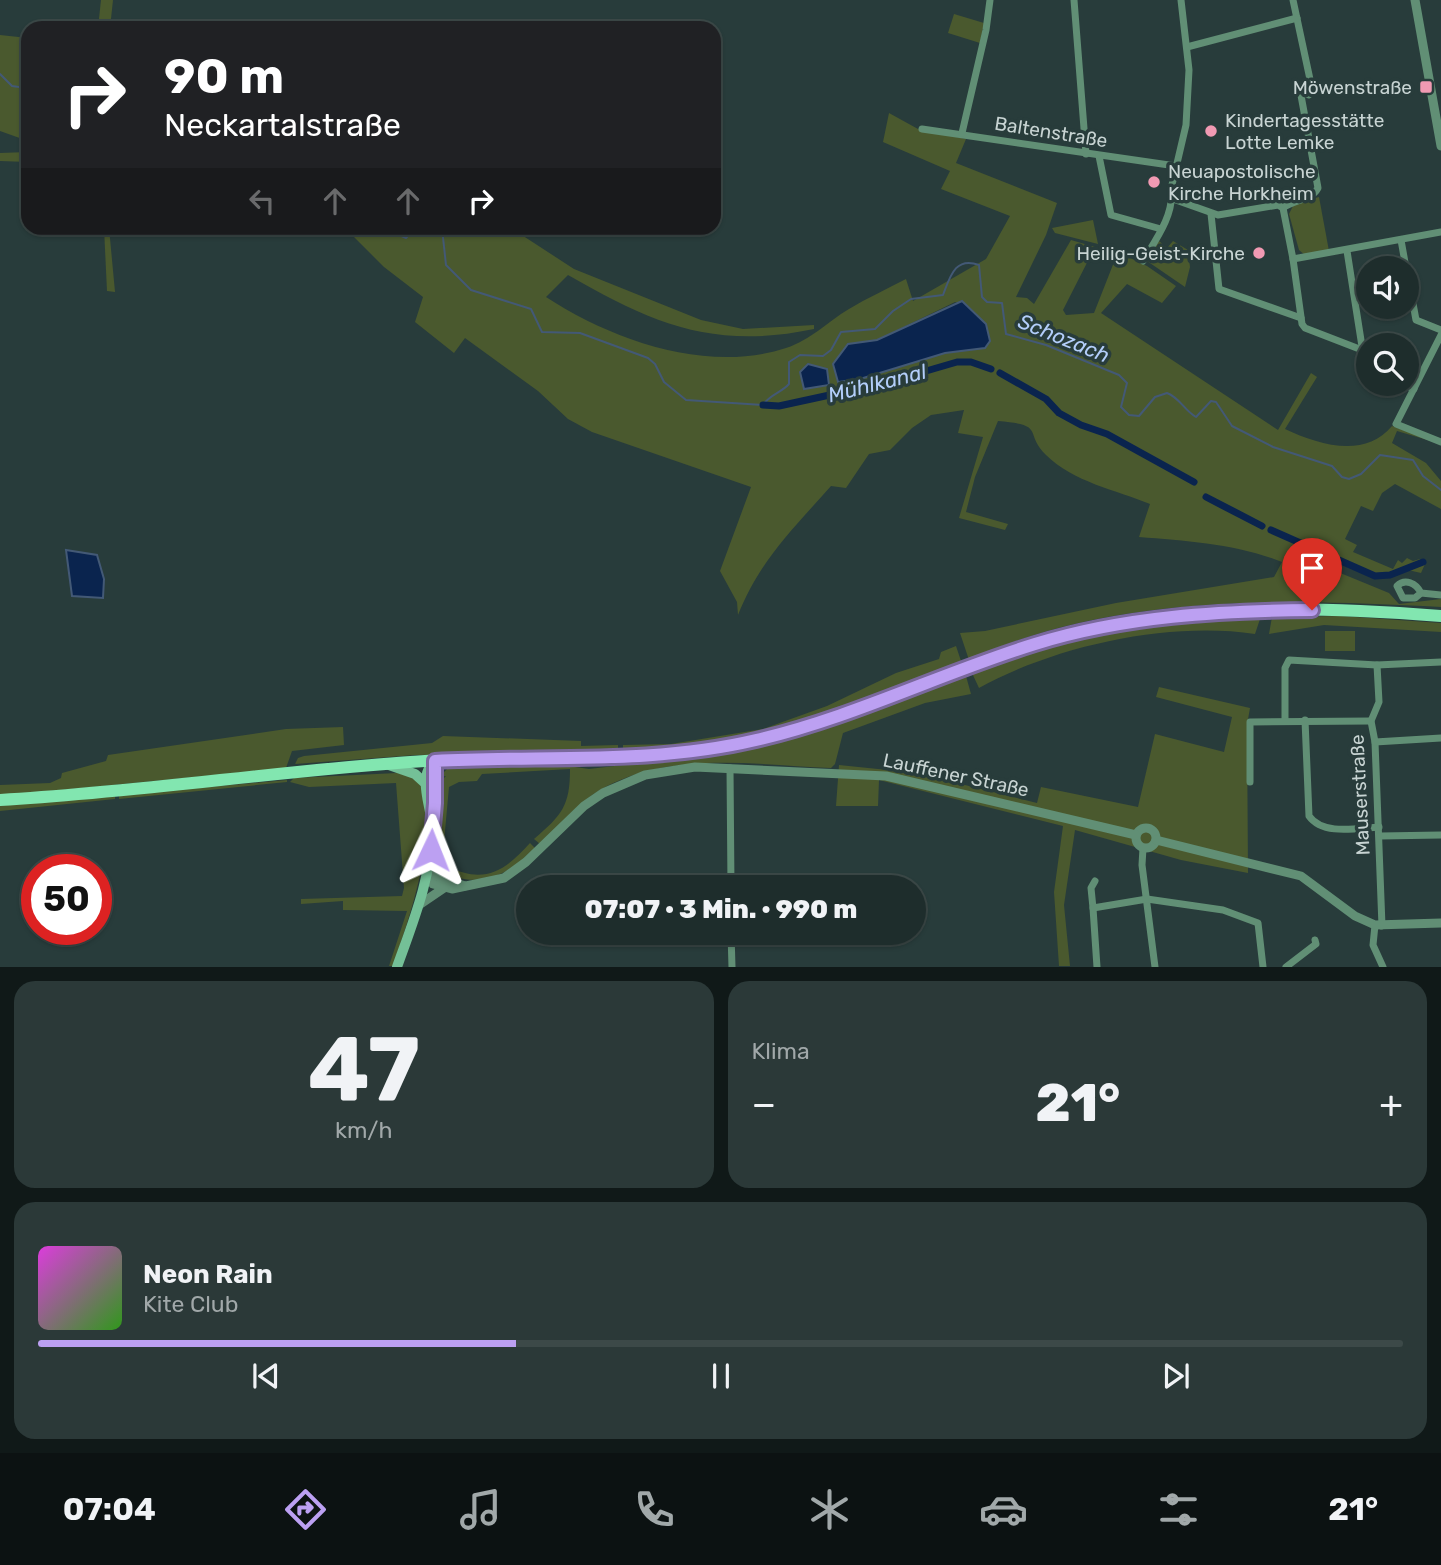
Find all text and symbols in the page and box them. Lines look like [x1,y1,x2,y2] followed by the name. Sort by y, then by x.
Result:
[164,47,284,105] text: 90 m
[49,49,140,140] icon: right
[1293,76,1412,99] place label: Möwenstraße
[1418,79,1434,95] marker: Möwenstraße
[164,106,401,144] text: Neckartalstraße
[1225,109,1384,154] place label: Kindertagesstätte Lotte Lemke
[993,112,1109,152] street label: Baltenstraße
[1203,123,1219,139] marker: Kindertagesstätte Lotte Lemke
[1168,160,1316,205] place label: Neuapostolische Kirche Horkheim
[1146,174,1162,190] marker: Neuapostolische Kirche Horkheim
[243,182,281,220] icon: left
[316,182,354,220] icon: ahead
[389,182,427,220] icon: ahead
[462,182,500,220] icon: right
[1077,242,1245,265] place label: Heilig-Geist-Kirche
[1251,245,1267,261] marker: Heilig-Geist-Kirche
[1356,256,1419,396] map controls
[1356,256,1419,319] button: sound
[1015,308,1113,368] water label: Schozach
[1356,333,1419,396] button: search
[825,358,930,407] water label: Mühlkanal
[1282,538,1342,610] pin
[1293,549,1331,587] icon: arrive
[1345,734,1375,856] street label: Mauserstraße
[881,748,1031,802] street label: Lauffener Straße
[394,813,468,887] position arrow
[21,854,112,945] speed limit sign: 50
[585,894,857,925] text: 07:07 · 3 Min. · 990 m
[308,1016,420,1124] text: 47
[752,1037,810,1065] text: Klima
[1036,1072,1120,1134] text: 21°
[752,1081,776,1127] text: −
[1379,1081,1403,1127] text: +
[335,1116,392,1144] text: km/h
[143,1259,273,1290] text: Neon Rain
[143,1290,238,1318] text: Kite Club
[247,1357,285,1395] icon: previous
[702,1357,740,1395] icon: pause
[1157,1357,1195,1395] icon: next
[281,1485,330,1534] icon: directions
[456,1485,505,1534] icon: music
[630,1485,679,1534] icon: phone
[805,1485,854,1534] icon: climate
[979,1485,1028,1534] icon: car
[1154,1485,1203,1534] icon: filters
[63,1490,156,1528] text: 07:04
[1328,1490,1378,1528] text: 21°

